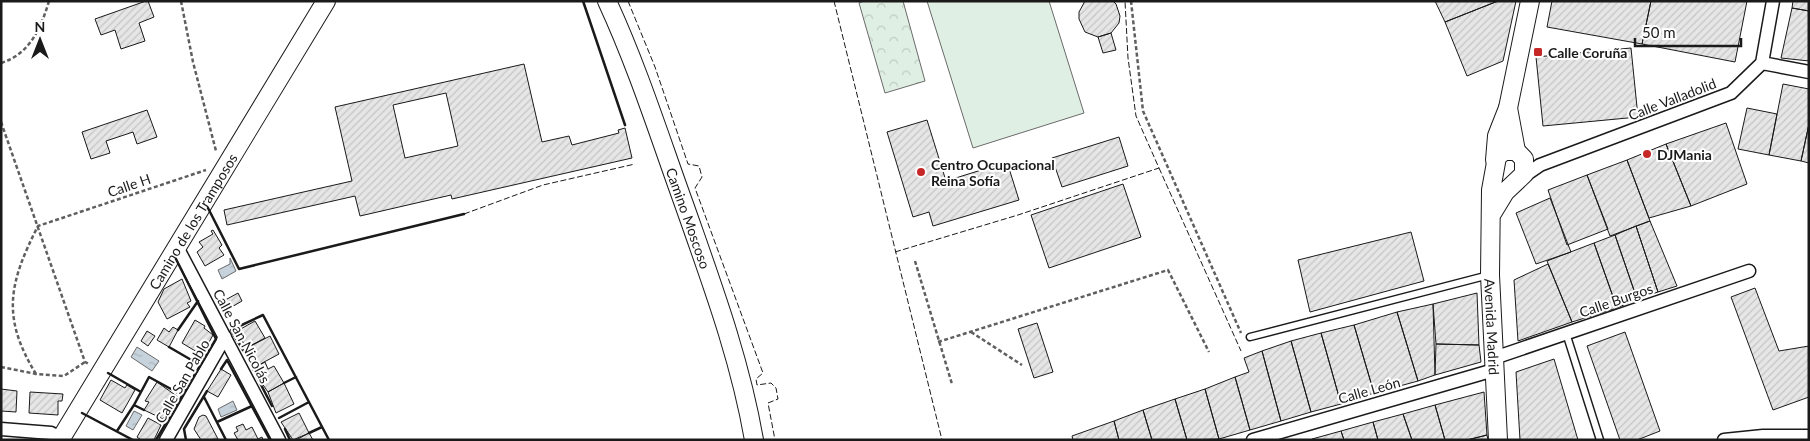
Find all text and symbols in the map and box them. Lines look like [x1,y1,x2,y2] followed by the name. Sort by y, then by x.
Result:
[15,15,65,65] north arrow
[1635,15,1741,47] scale bar
[35,18,45,35] text: N
[1642,23,1676,41] text: 50 m
[1548,44,1627,61] place label: Calle Coruña
[1532,46,1544,58] marker: Calle Coruña
[1626,74,1718,124] street label: Calle Valladolid
[1657,146,1712,163] place label: DJMania
[1641,148,1653,160] marker: DJMania
[145,150,240,292] street label: Camino de los Tramposos
[931,156,1055,189] place label: Centro Ocupacional Reina Sofía
[663,165,714,271] street label: Camino Moscoso
[915,166,927,178] marker: Centro Ocupacional Reina Sofía
[105,170,153,200] street label: Calle H
[1482,278,1503,376] street label: Avenida Madrid
[1577,279,1655,321] street label: Calle Burgos
[210,286,274,386] street label: Calle San Nicolás
[151,336,213,426] street label: Calle San Pablo
[1336,373,1402,407] street label: Calle León

